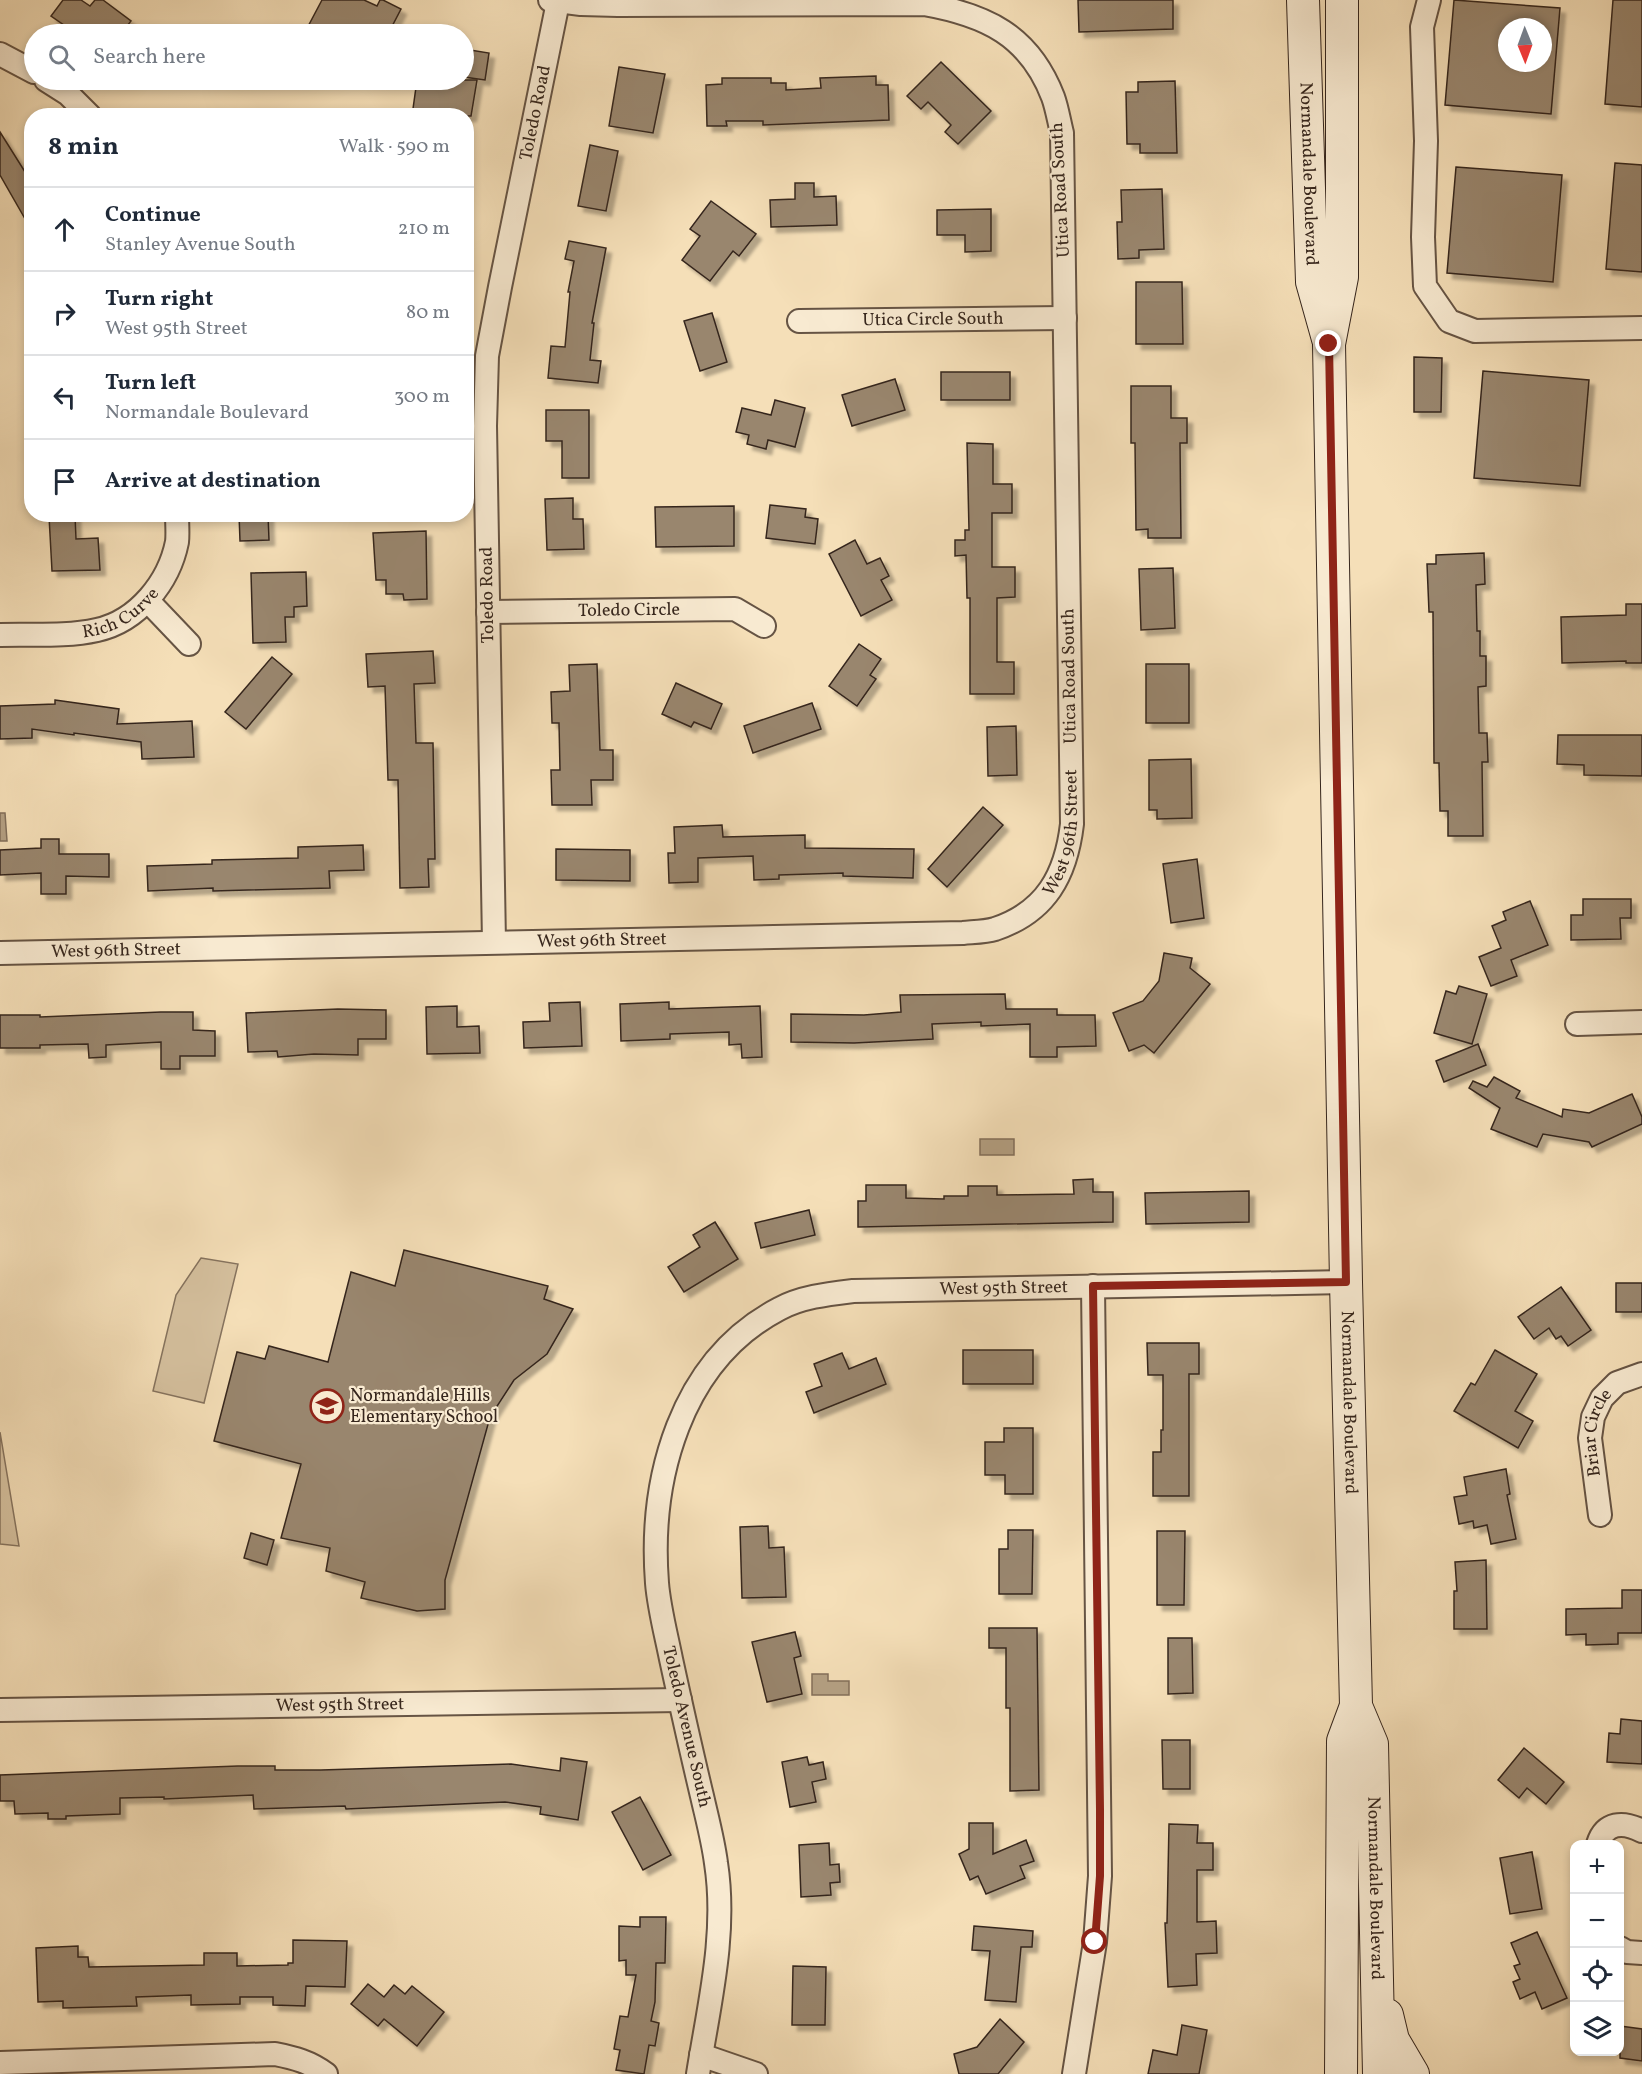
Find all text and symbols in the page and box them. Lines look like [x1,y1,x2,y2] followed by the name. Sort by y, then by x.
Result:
[1498,18,1552,72] north arrow
[24,24,474,90] search box
[45,41,78,74] icon: search
[93,42,206,73] text: Search here
[514,63,557,163] street label: Toledo Road
[1293,82,1324,266] street label: Normandale Boulevard
[1045,121,1077,258] street label: Utica Road South
[48,129,119,165] text: 8 min
[339,133,450,161] text: Walk · 590 m
[105,200,201,231] text: Continue
[48,213,81,246] icon: ahead
[398,215,450,243] text: 210 m
[105,231,296,259] text: Stanley Avenue South
[105,284,213,315] text: Turn right
[48,297,81,330] icon: right
[406,299,450,327] text: 80 m
[862,306,1004,333] street label: Utica Circle South
[105,315,248,343] text: West 95th Street
[1315,330,1341,356] route end
[105,368,196,399] text: Turn left
[48,381,81,414] icon: left
[394,383,450,411] text: 300 m
[105,399,309,427] text: Normandale Boulevard
[48,465,81,498] icon: arrive
[105,466,321,497] text: Arrive at destination
[475,547,501,643] street label: Toledo Road
[80,582,165,645] street label: Rich Curve
[578,597,680,623] street label: Toledo Circle
[1056,608,1084,744] street label: Utica Road South
[1037,769,1085,901] street label: West 96th Street
[537,927,667,954] street label: West 96th Street
[51,937,181,964] street label: West 96th Street
[939,1275,1068,1302] street label: West 95th Street
[1334,1310,1364,1495] street label: Normandale Boulevard
[1577,1383,1617,1478] street label: Briar Circle
[350,1384,498,1430] place label: Normandale Hills Elementary School
[309,1388,345,1424] school or university icon: Normandale Hills Elementary School
[655,1644,717,1811] street label: Toledo Avenue South
[275,1692,404,1718] street label: West 95th Street
[1361,1796,1390,1980] street label: Normandale Boulevard
[1570,1840,1624,2056] map controls
[1570,1840,1624,1894] button: +
[1570,1894,1624,1948] button: −
[1081,1928,1107,1954] route start
[1570,1948,1624,2002] button: locate
[1570,2002,1624,2056] button: layers

